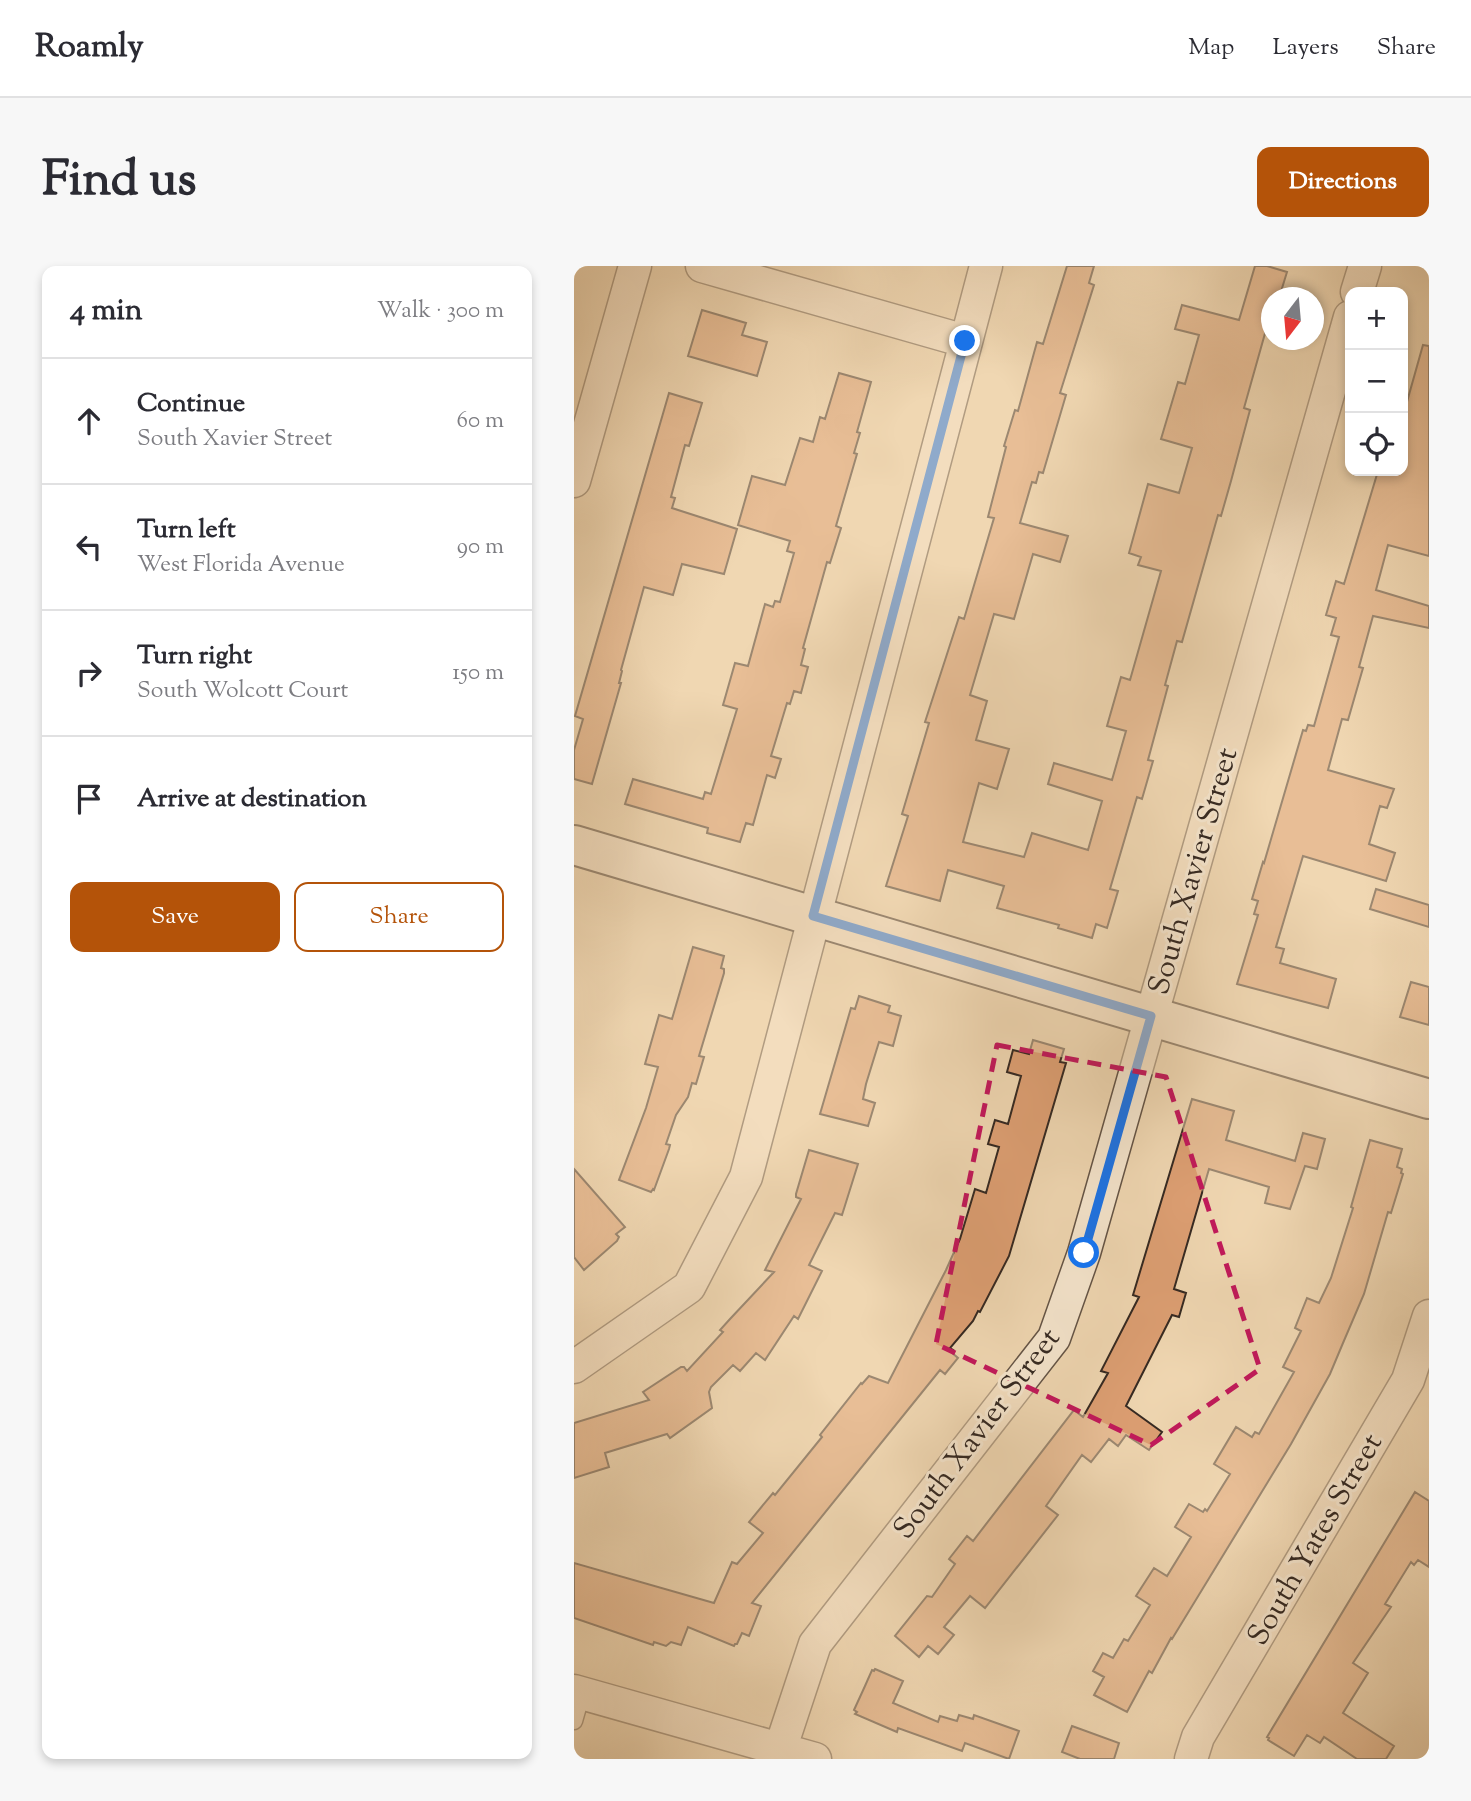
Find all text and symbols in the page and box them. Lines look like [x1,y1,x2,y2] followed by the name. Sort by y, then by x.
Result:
[35,24,144,72] text: Roamly
[1188,31,1234,65] text: Map
[1272,31,1339,65] text: Layers
[1377,31,1436,65] text: Share
[42,147,196,217] text: Find us
[1257,147,1429,217] button: Directions
[1261,287,1324,350] north arrow
[1345,287,1408,476] map controls
[1345,287,1408,350] button: +
[70,290,143,333] text: 4 min
[377,295,504,328] text: Walk · 300 m
[949,325,980,356] route end
[1345,350,1408,413] button: −
[137,386,245,423] text: Continue
[70,402,108,440] icon: ahead
[456,405,504,438] text: 60 m
[1345,413,1408,476] button: locate
[137,423,332,456] text: South Xavier Street
[137,512,236,549] text: Turn left
[70,528,108,566] icon: left
[457,531,504,564] text: 90 m
[137,549,345,582] text: West Florida Avenue
[137,638,252,675] text: Turn right
[70,654,108,692] icon: right
[452,657,504,690] text: 150 m
[137,675,348,708] text: South Wolcott Court
[1139,743,1250,1000] street label: South Xavier Street
[70,780,108,818] icon: arrive
[137,781,367,818] text: Arrive at destination
[70,882,280,952] button: Save
[294,882,504,952] button: Share
[1068,1237,1099,1268] route start
[884,1320,1072,1549] street label: South Xavier Street
[1238,1426,1394,1654] street label: South Yates Street

